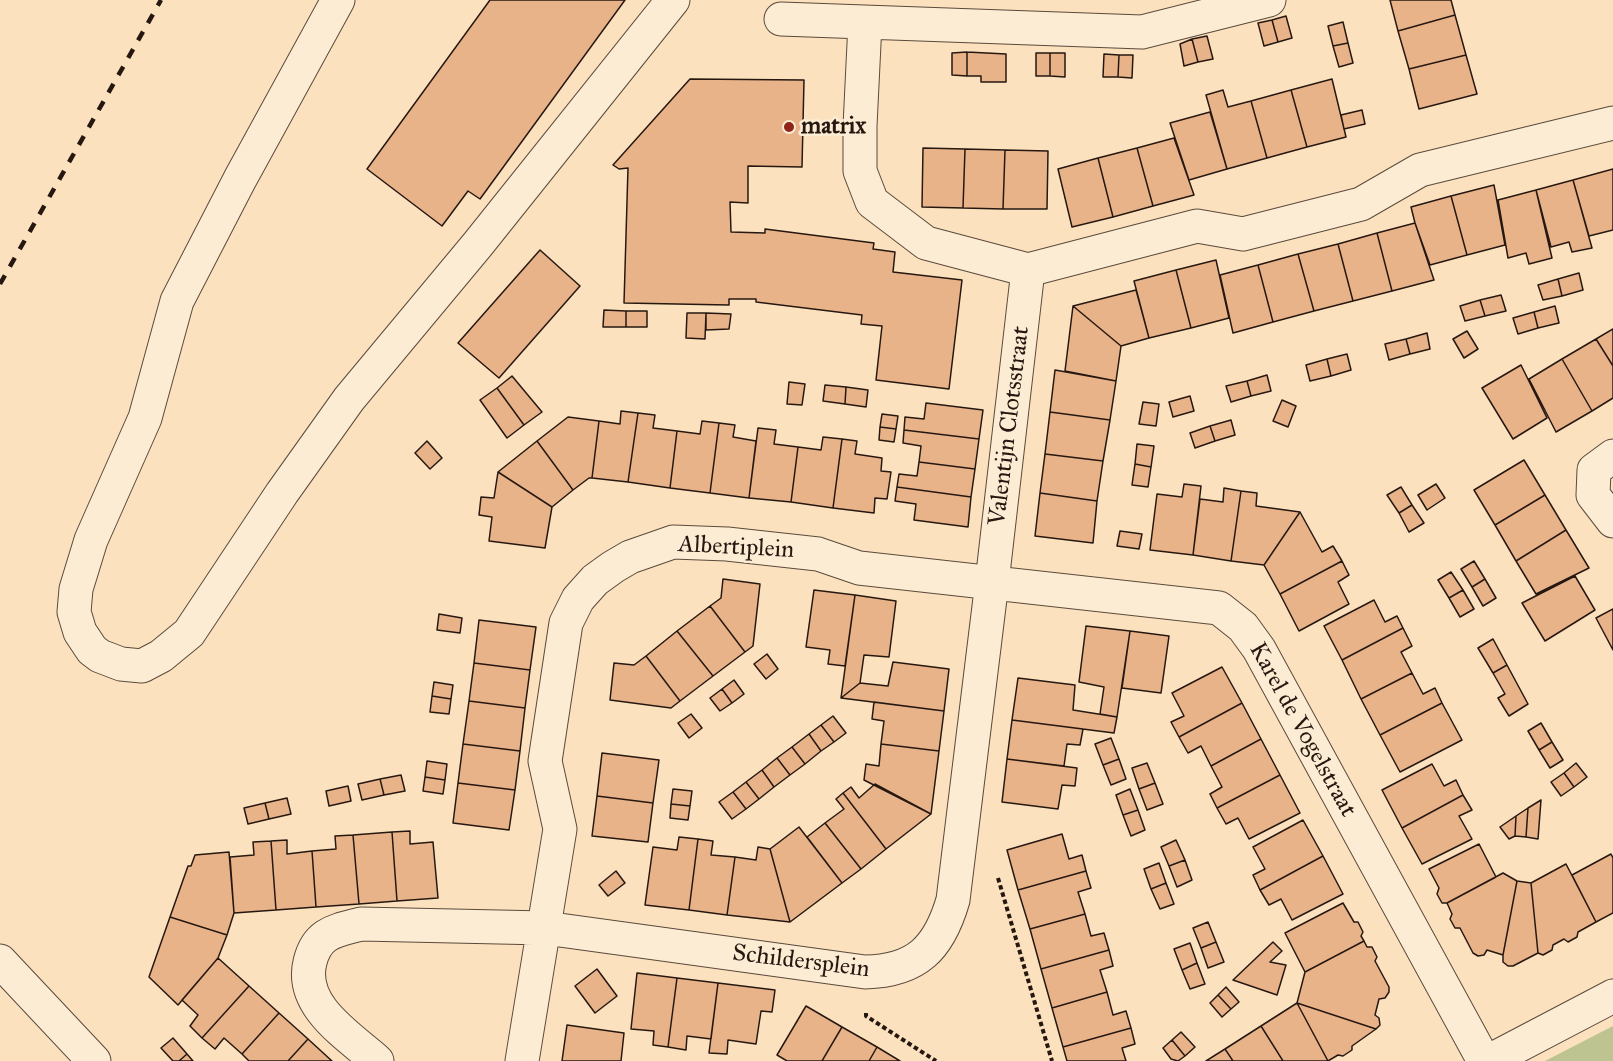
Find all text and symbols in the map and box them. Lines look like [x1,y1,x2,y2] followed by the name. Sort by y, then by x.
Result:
[801,113,866,141] place label: matrix
[782,120,796,134] marker: matrix
[983,325,1037,527] street label: Valentijn Clotsstraat
[677,531,795,565] street label: Albertiplein
[1242,638,1362,822] street label: Karel de Vogelstraat
[731,939,871,985] street label: Schildersplein

